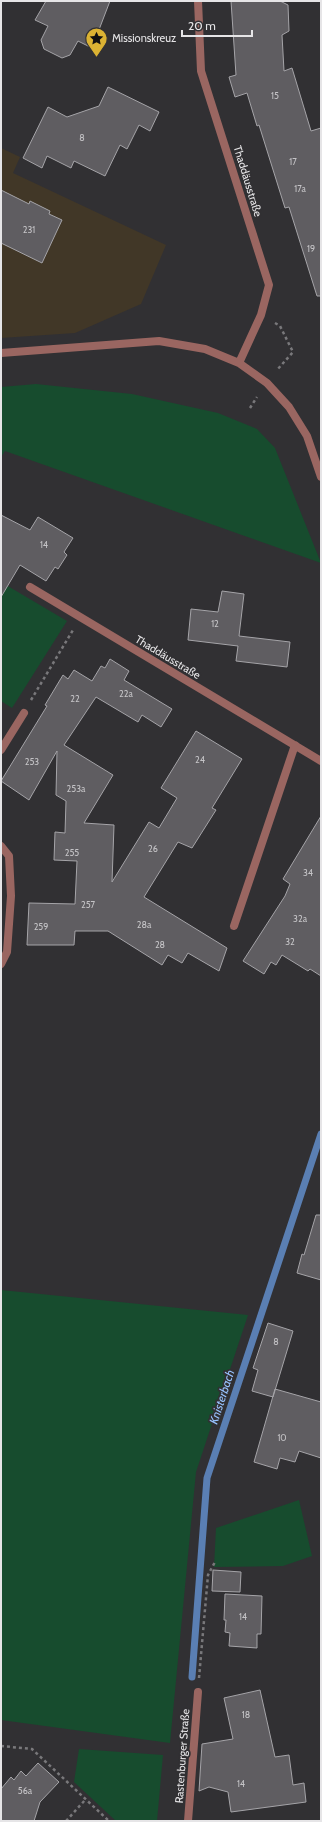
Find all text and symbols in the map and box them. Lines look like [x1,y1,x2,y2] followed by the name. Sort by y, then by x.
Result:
[182,12,252,38] scale bar
[188,18,216,33] text: 20 m
[83,25,109,58] place icon: Missionskreuz
[112,31,176,45] place label: Missionskreuz
[271,90,279,101] house number: 15
[79,132,85,143] house number: 8
[231,144,266,219] street label: Thaddäusstraße
[289,156,297,167] house number: 17
[294,183,306,194] house number: 17a
[23,224,35,235] house number: 231
[307,243,315,254] house number: 19
[40,539,48,550] house number: 14
[211,618,219,629] house number: 12
[133,632,204,682] street label: Thaddäusstraße
[119,688,134,699] house number: 22a
[70,693,80,704] house number: 22
[195,754,205,765] house number: 24
[25,756,39,767] house number: 253
[67,783,86,794] house number: 253a
[148,843,158,854] house number: 26
[65,847,79,858] house number: 255
[303,867,313,878] house number: 34
[81,899,96,910] house number: 257
[293,913,308,924] house number: 32a
[137,919,152,930] house number: 28a
[34,921,48,932] house number: 259
[285,936,295,947] house number: 32
[155,939,165,950] house number: 28
[273,1336,279,1347] house number: 8
[206,1368,237,1426] water label: Knisterbach
[277,1432,287,1443] house number: 10
[239,1611,247,1622] house number: 14
[172,1708,192,1804] street label: Rastenburger Straße
[242,1709,250,1720] house number: 18
[237,1778,245,1789] house number: 14
[18,1785,33,1796] house number: 56a

